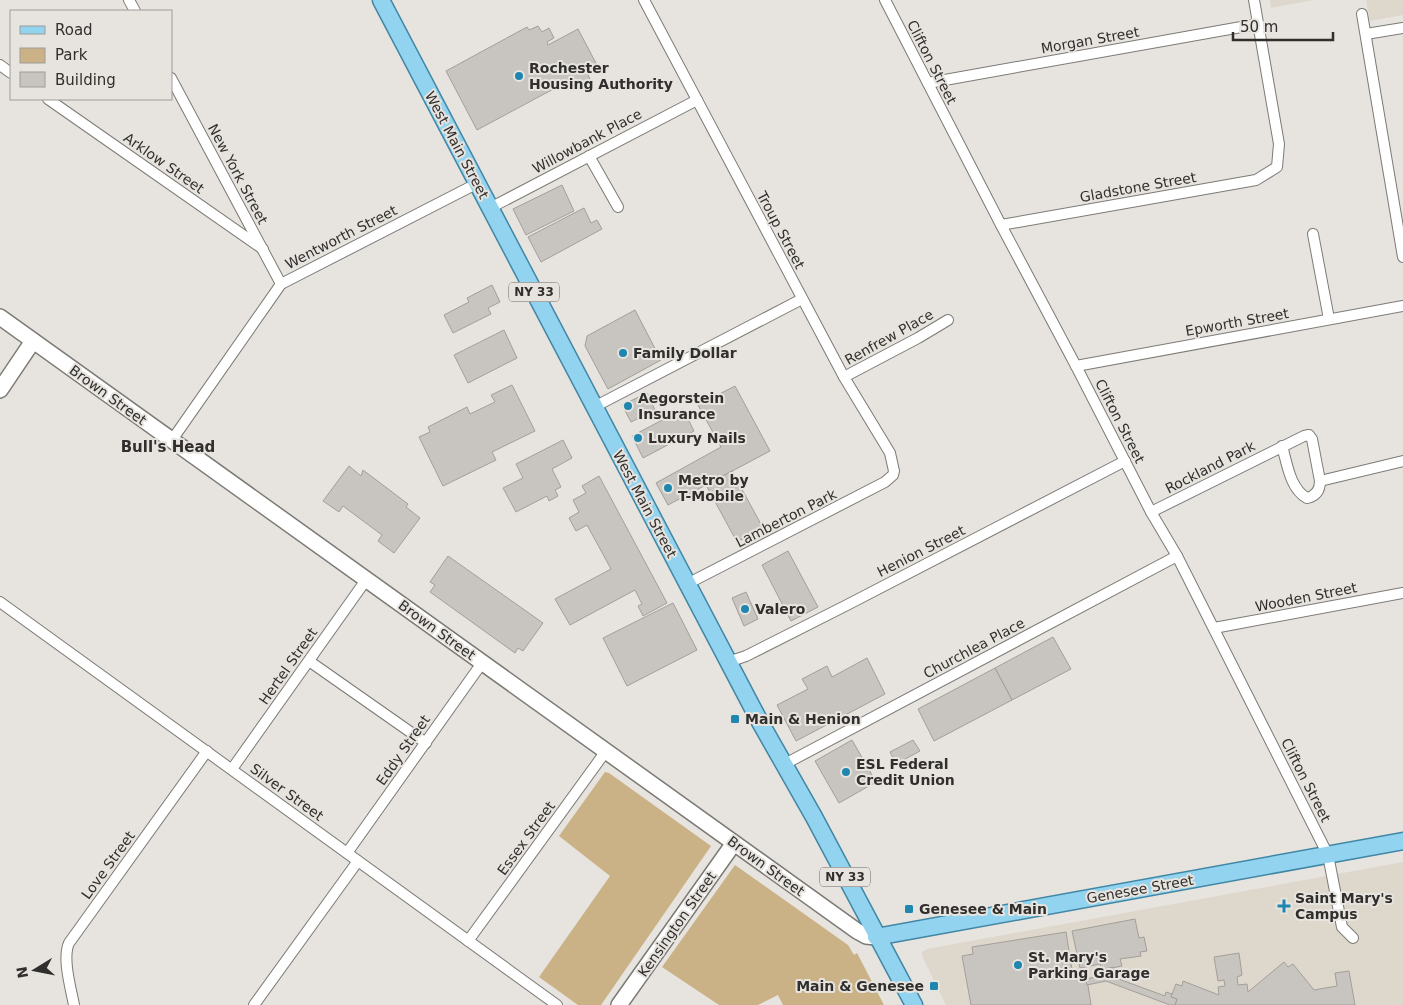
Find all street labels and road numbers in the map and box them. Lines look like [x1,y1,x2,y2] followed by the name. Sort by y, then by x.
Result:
[904,17,960,107] street label: Clifton Street
[1040,23,1141,57] street label: Morgan Street
[422,89,492,202] street label: West Main Street
[530,105,644,177] street label: Willowbank Place
[205,121,271,227] street label: New York Street
[121,129,208,197] street label: Arklow Street
[1078,169,1198,205] street label: Gladstone Street
[753,188,808,272] street label: Troup Street
[283,202,400,272] street label: Wentworth Street
[509,282,559,302] road number: NY 33
[1184,305,1291,339] street label: Epworth Street
[842,306,936,368] street label: Renfrew Place
[67,362,150,428] street label: Brown Street
[1092,376,1148,466] street label: Clifton Street
[1163,437,1258,496] street label: Rockland Park
[610,448,680,561] street label: West Main Street
[733,485,840,550] street label: Lamberton Park
[874,522,968,580] street label: Henion Street
[1254,579,1359,615] street label: Wooden Street
[396,597,479,663] street label: Brown Street
[921,615,1027,681] street label: Churchlea Place
[256,624,321,707] street label: Hertel Street
[373,711,433,788] street label: Eddy Street
[1278,735,1334,825] street label: Clifton Street
[247,760,327,824] street label: Silver Street
[494,798,558,878] street label: Essex Street
[78,828,138,902] street label: Love Street
[725,833,808,899] street label: Brown Street
[635,868,720,980] street label: Kensington Street
[820,868,870,886] road number: NY 33
[1085,872,1195,906] street label: Genesee Street

